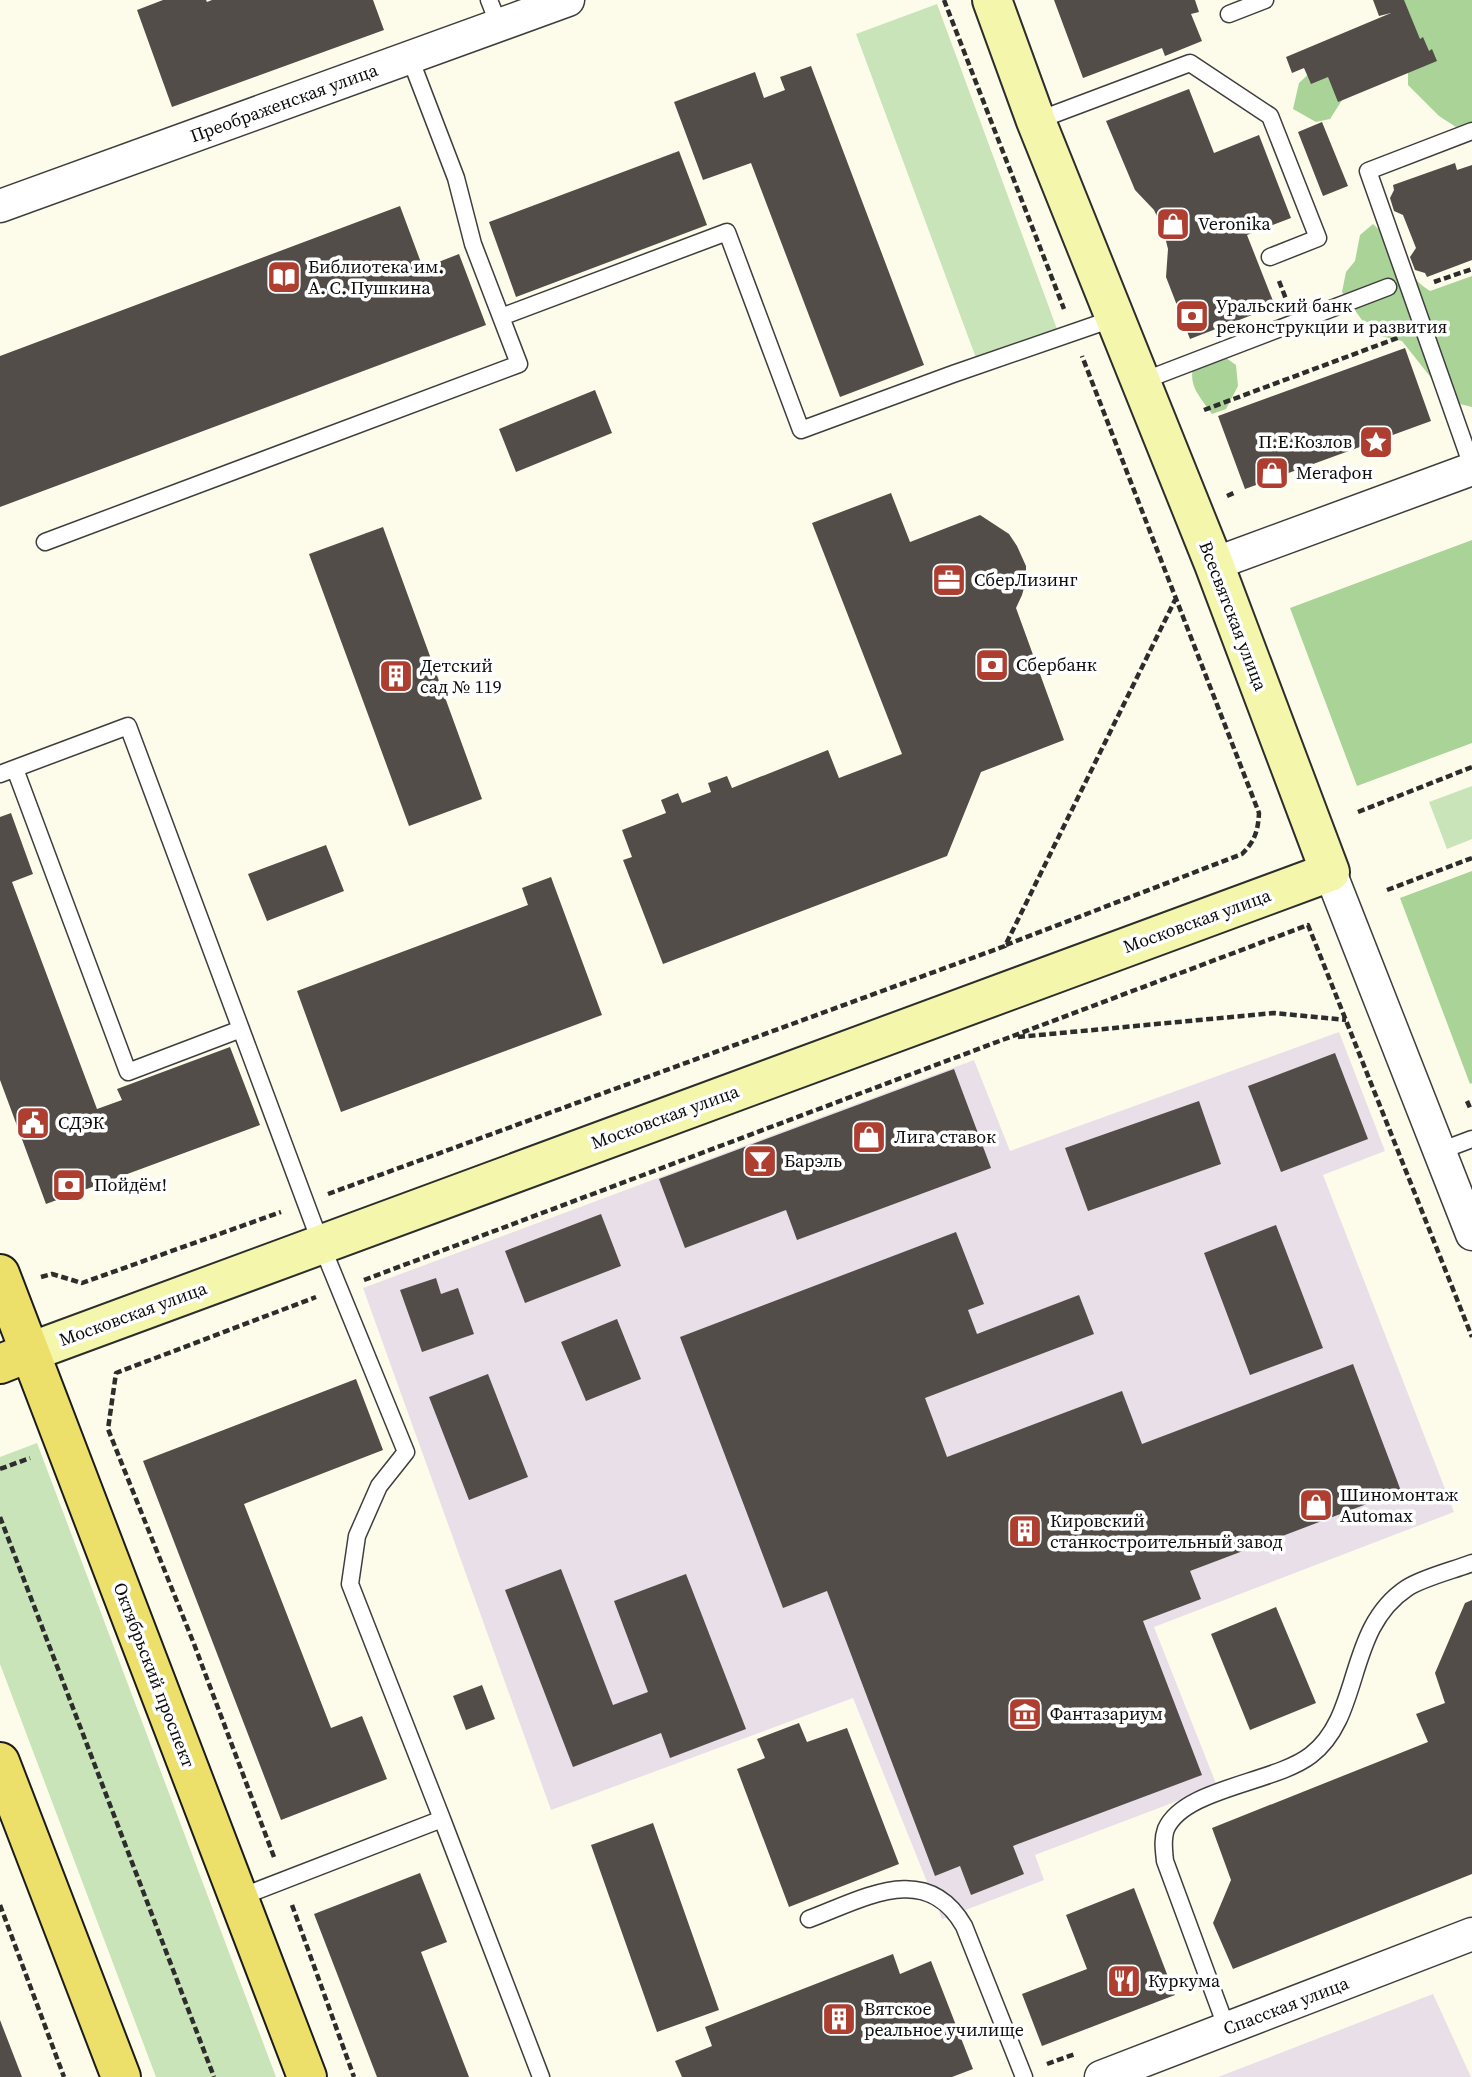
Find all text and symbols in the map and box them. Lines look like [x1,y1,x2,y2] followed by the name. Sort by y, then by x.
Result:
[186,57,382,148] street label: Преображенская улица
[1154,205,1192,243] shop icon: Veronika
[1198,211,1271,236] place label: Veronika
[308,254,444,300] place label: Библиотека им. А. С. Пушкина
[265,258,303,296] library icon: Библиотека им. А. С. Пушкина
[1216,293,1447,339] place label: Уральский банк реконструкции и развития
[1173,297,1211,335] bank icon: Уральский банк реконструкции и развития
[1357,423,1395,461] place icon: П.Е.Козлов
[1258,429,1352,454] place label: П.Е.Козлов
[1253,454,1291,492] shop icon: Мегафон
[1296,460,1373,485] place label: Мегафон
[1193,537,1274,695] street label: Всесвятская улица
[930,561,968,599] office icon: СберЛизинг
[974,567,1078,592] place label: СберЛизинг
[973,646,1011,684] bank icon: Сбербанк
[1016,652,1097,677] place label: Сбербанк
[420,653,502,699] place label: Детский сад № 119
[377,657,415,695] building icon: Детский сад № 119
[1120,882,1275,959] street label: Московская улица
[588,1078,743,1155] street label: Московская улица
[14,1104,52,1142] public building icon: СДЭК
[58,1110,104,1135] place label: СДЭК
[850,1118,888,1156] shop icon: Лига ставок
[894,1124,996,1149] place label: Лига ставок
[741,1142,779,1180] bar icon: Барэль
[784,1148,842,1173] place label: Барэль
[50,1166,88,1204] bank icon: Пойдём!
[94,1172,167,1197] place label: Пойдём!
[56,1275,211,1352] street label: Московская улица
[1340,1482,1458,1528] place label: Шиномонтаж Automax
[1297,1486,1335,1524] shop icon: Шиномонтаж Automax
[1050,1508,1283,1554] place label: Кировский станкостроительный завод
[1006,1512,1044,1550] building icon: Кировский станкостроительный завод
[108,1579,202,1771] street label: Октябрьский проспект
[1006,1695,1044,1733] museum icon: Фантазариум
[1050,1701,1163,1726] place label: Фантазариум
[1105,1962,1143,2000] restaurant icon: Куркума
[1148,1968,1221,1993] place label: Куркума
[1219,1970,1353,2041] street label: Спасская улица
[864,1996,1024,2042] place label: Вятское реальное училище
[820,2000,858,2038] building icon: Вятское реальное училище

